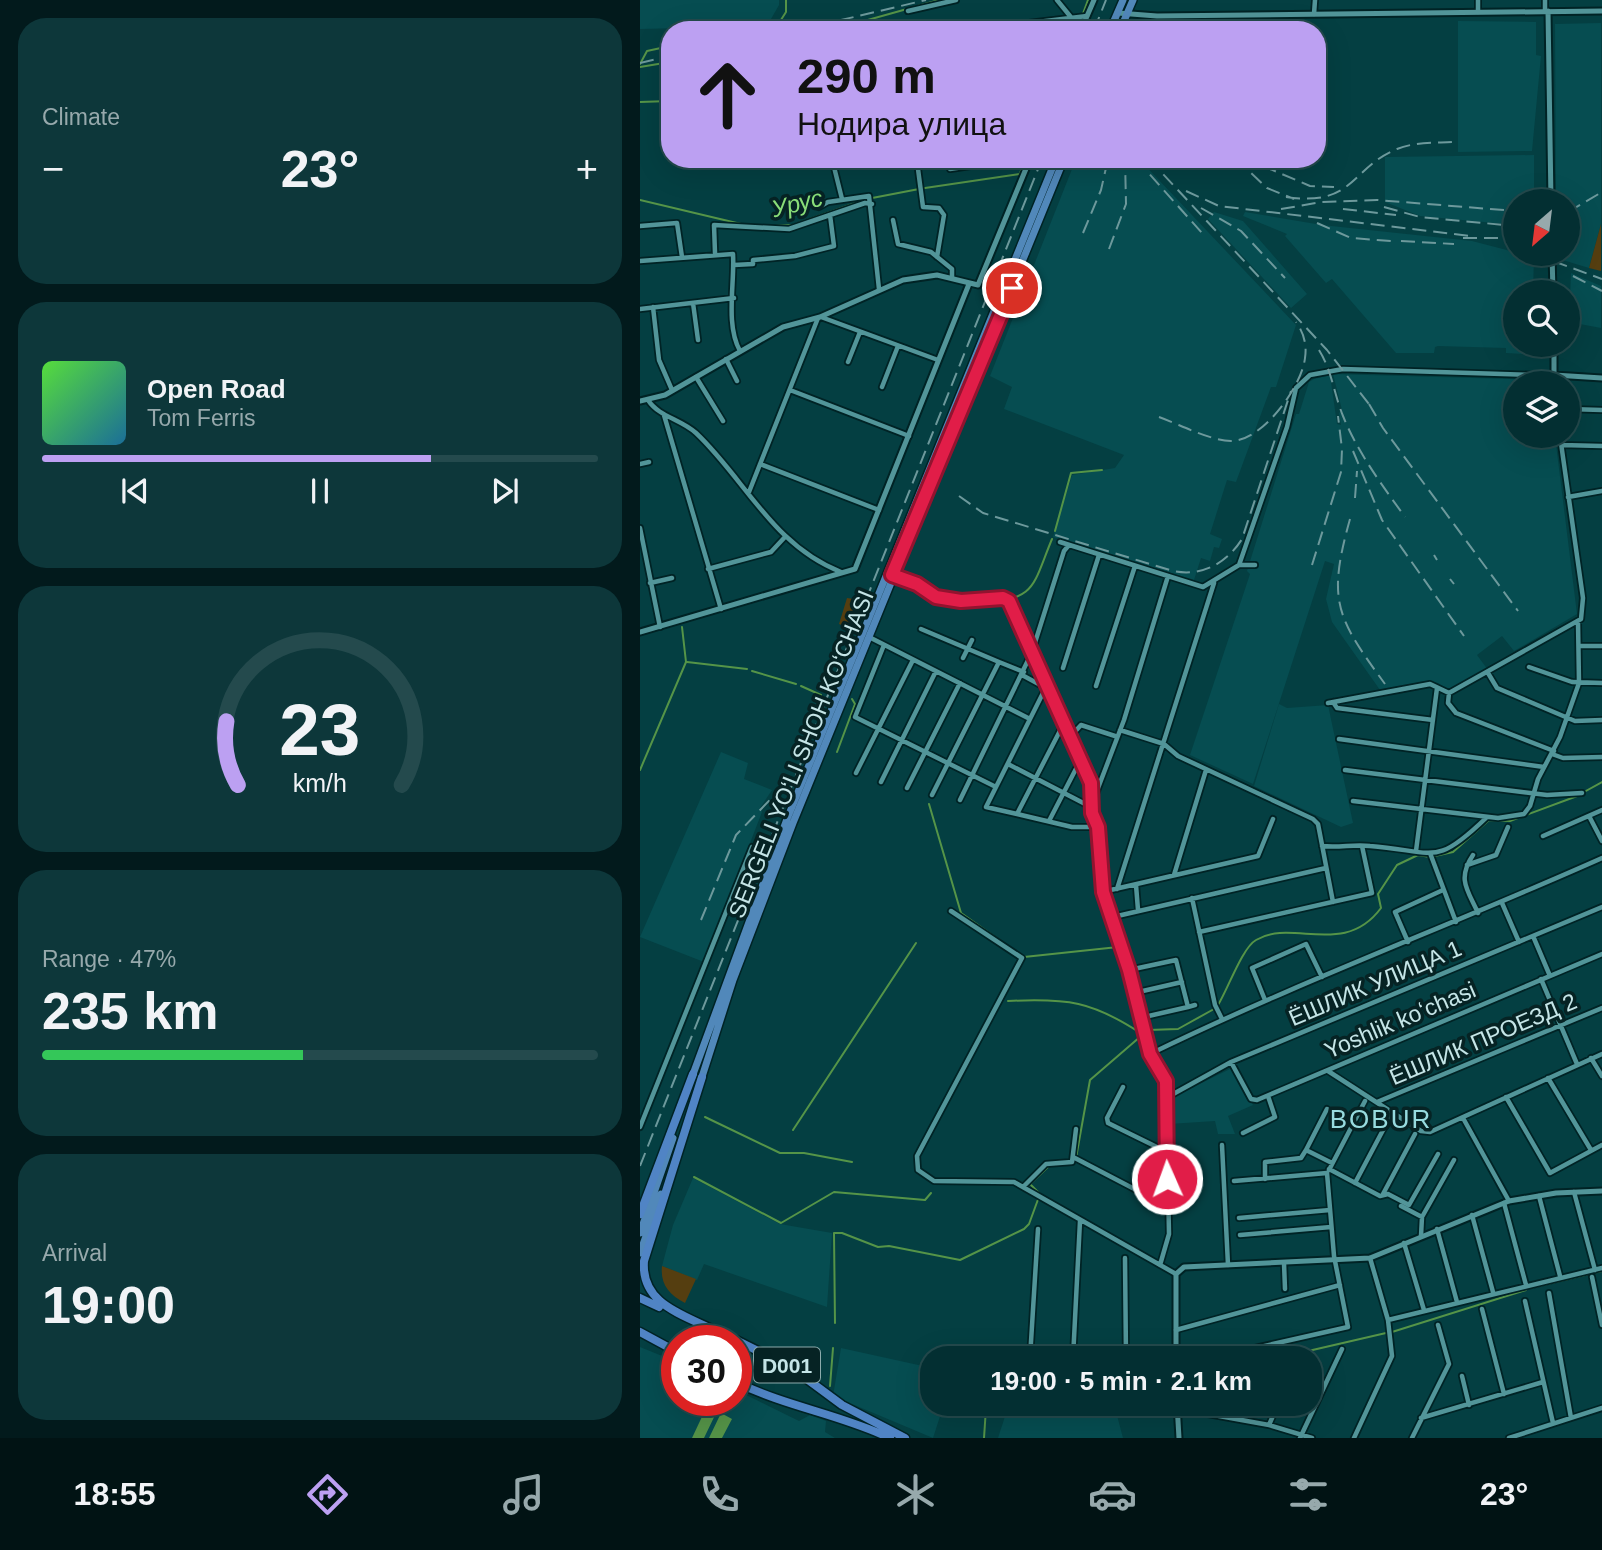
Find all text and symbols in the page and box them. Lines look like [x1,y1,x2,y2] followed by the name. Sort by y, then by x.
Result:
[682,49,773,140] icon: ahead
[797,49,936,103] text: 290 m
[42,104,120,130] text: Climate
[797,106,1006,142] text: Нодира улица
[281,140,359,198] text: 23°
[42,148,64,190] text: −
[576,148,598,190] text: +
[768,184,825,223] water label: Урус
[1503,189,1580,266] north arrow
[1503,189,1580,448] map controls
[982,258,1042,318] pin
[993,269,1031,307] icon: arrive
[1503,280,1580,357] button: search
[1503,371,1580,448] button: layers
[147,374,286,404] text: Open Road
[147,405,256,431] text: Tom Ferris
[116,472,154,510] icon: previous
[301,472,339,510] icon: pause
[486,472,524,510] icon: next
[723,586,879,922] street label: SERGELI YO‘LI SHOH KO‘CHASI
[280,689,360,770] text: 23
[293,769,347,797] text: km/h
[1285,935,1465,1031] street label: ЁШЛИК УЛИЦА 1
[42,946,176,972] text: Range · 47%
[1321,976,1479,1064] street label: Yoshlik koʻchasi
[42,982,218,1040] text: 235 km
[1386,988,1580,1090] street label: ЁШЛИК ПРОЕЗД 2
[1330,1104,1432,1134] district label: BOBUR
[1130,1142,1204,1216] position arrow
[42,1240,107,1266] text: Arrival
[42,1276,175,1334] text: 19:00
[661,1325,752,1416] speed limit sign: 30
[754,1348,820,1382] road number: D001
[990,1366,1252,1396] text: 19:00 · 5 min · 2.1 km
[303,1470,352,1519] icon: directions
[499,1470,548,1519] icon: music
[695,1470,744,1519] icon: phone
[891,1470,940,1519] icon: climate
[1088,1470,1137,1519] icon: car
[1284,1470,1333,1519] icon: filters
[74,1476,155,1512] text: 18:55
[1480,1476,1528,1512] text: 23°

